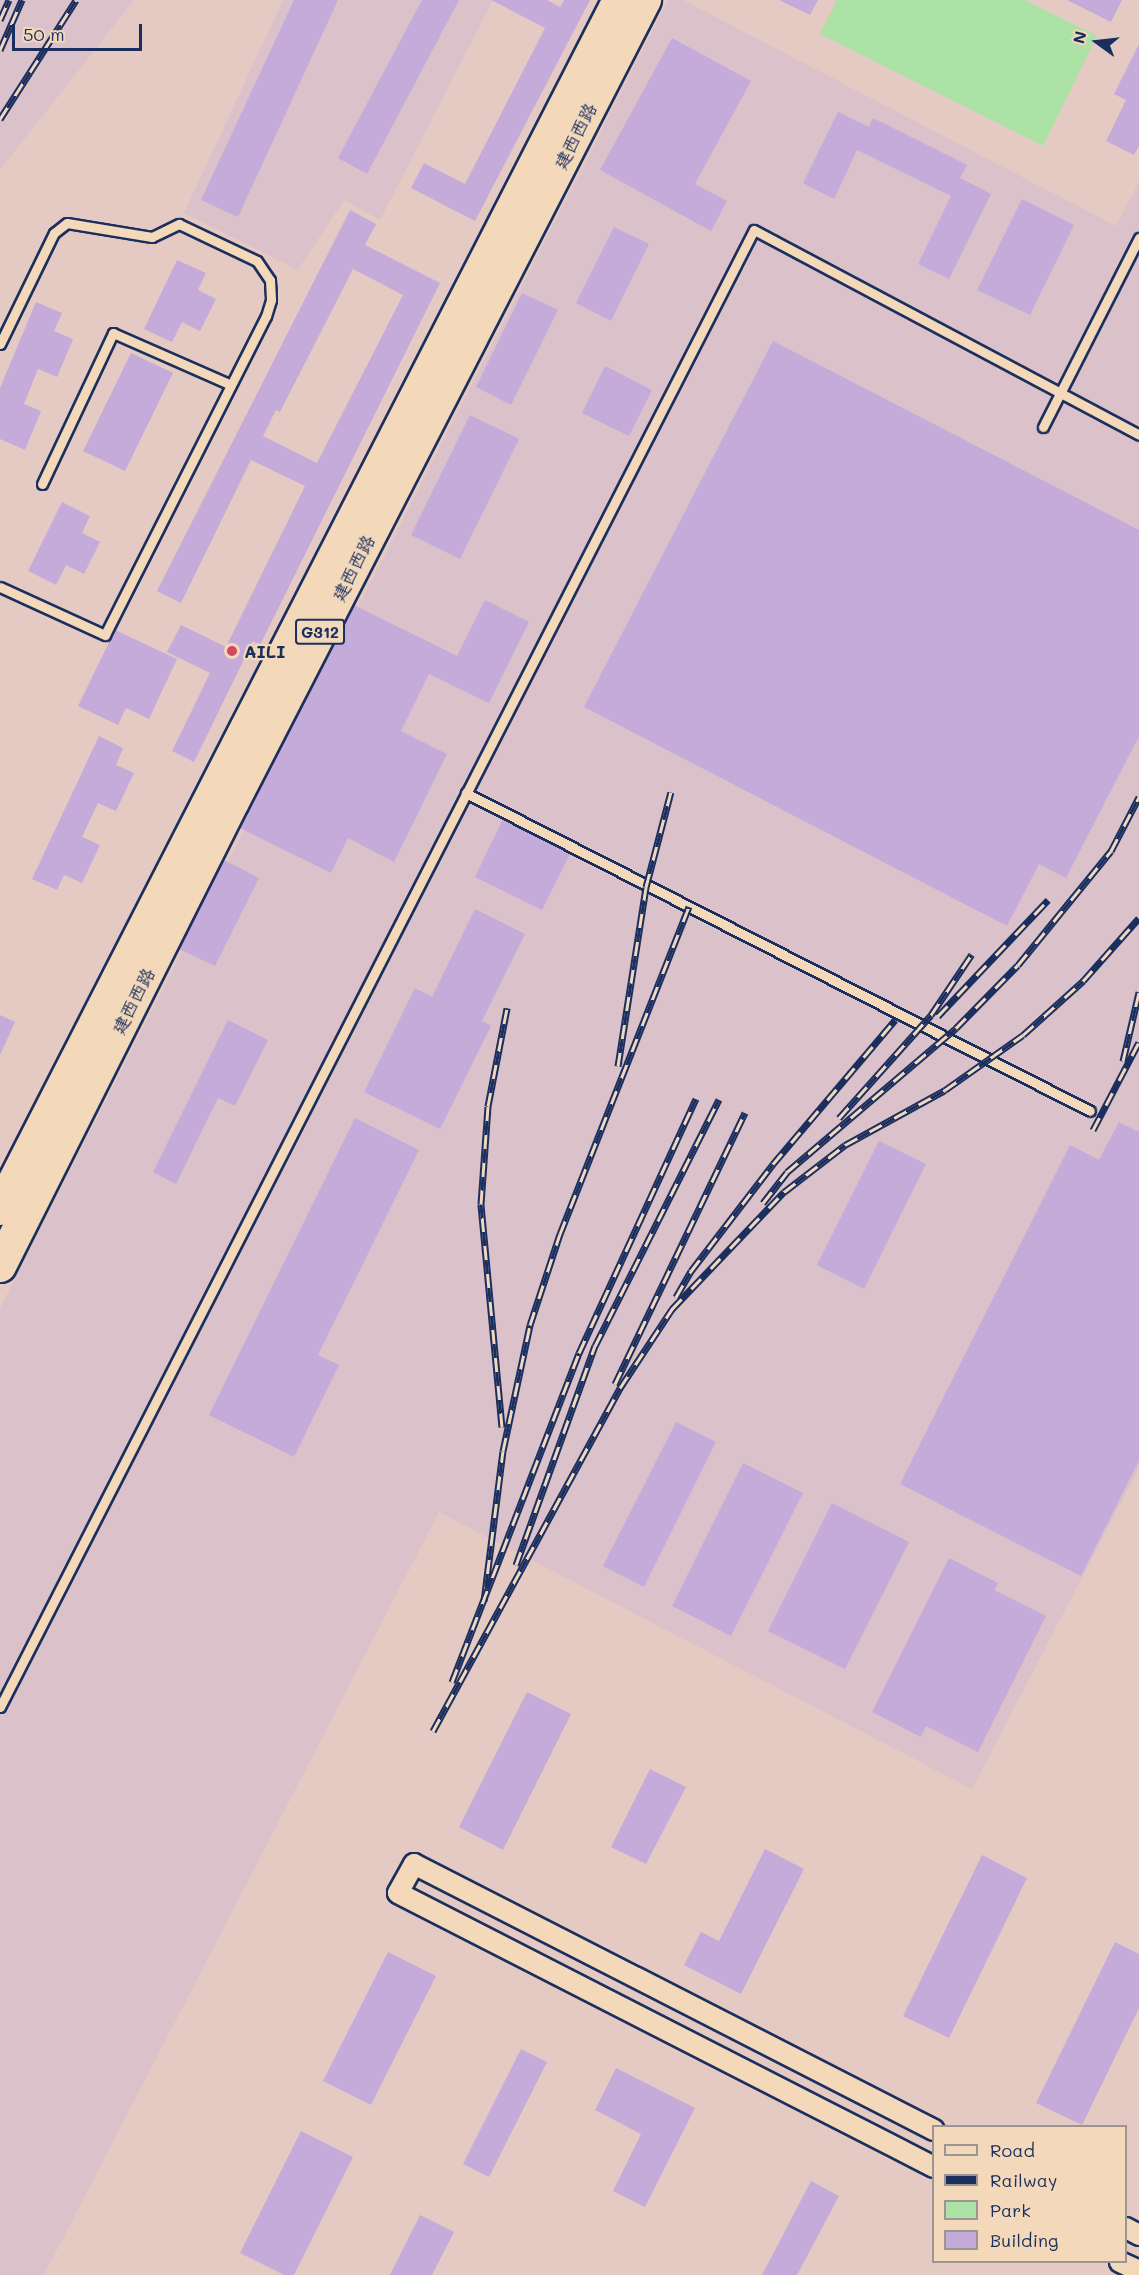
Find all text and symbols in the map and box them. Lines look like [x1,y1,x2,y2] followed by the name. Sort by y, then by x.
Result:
[15,12,146,50] scale bar
[1067,12,1127,72] north arrow
[23,22,65,46] text: 50 m
[1067,29,1091,46] text: N
[549,99,601,173] street label: 建西西路
[327,531,379,605] street label: 建西西路
[294,619,346,645] road number: G312
[244,640,285,662] place label: AILI
[225,644,239,658] marker: AILI
[107,964,159,1038] street label: 建西西路
[932,2125,1127,2263] legend
[990,2138,1035,2162] text: Road
[990,2168,1057,2192] text: Railway
[990,2198,1031,2222] text: Park
[990,2228,1058,2252] text: Building

